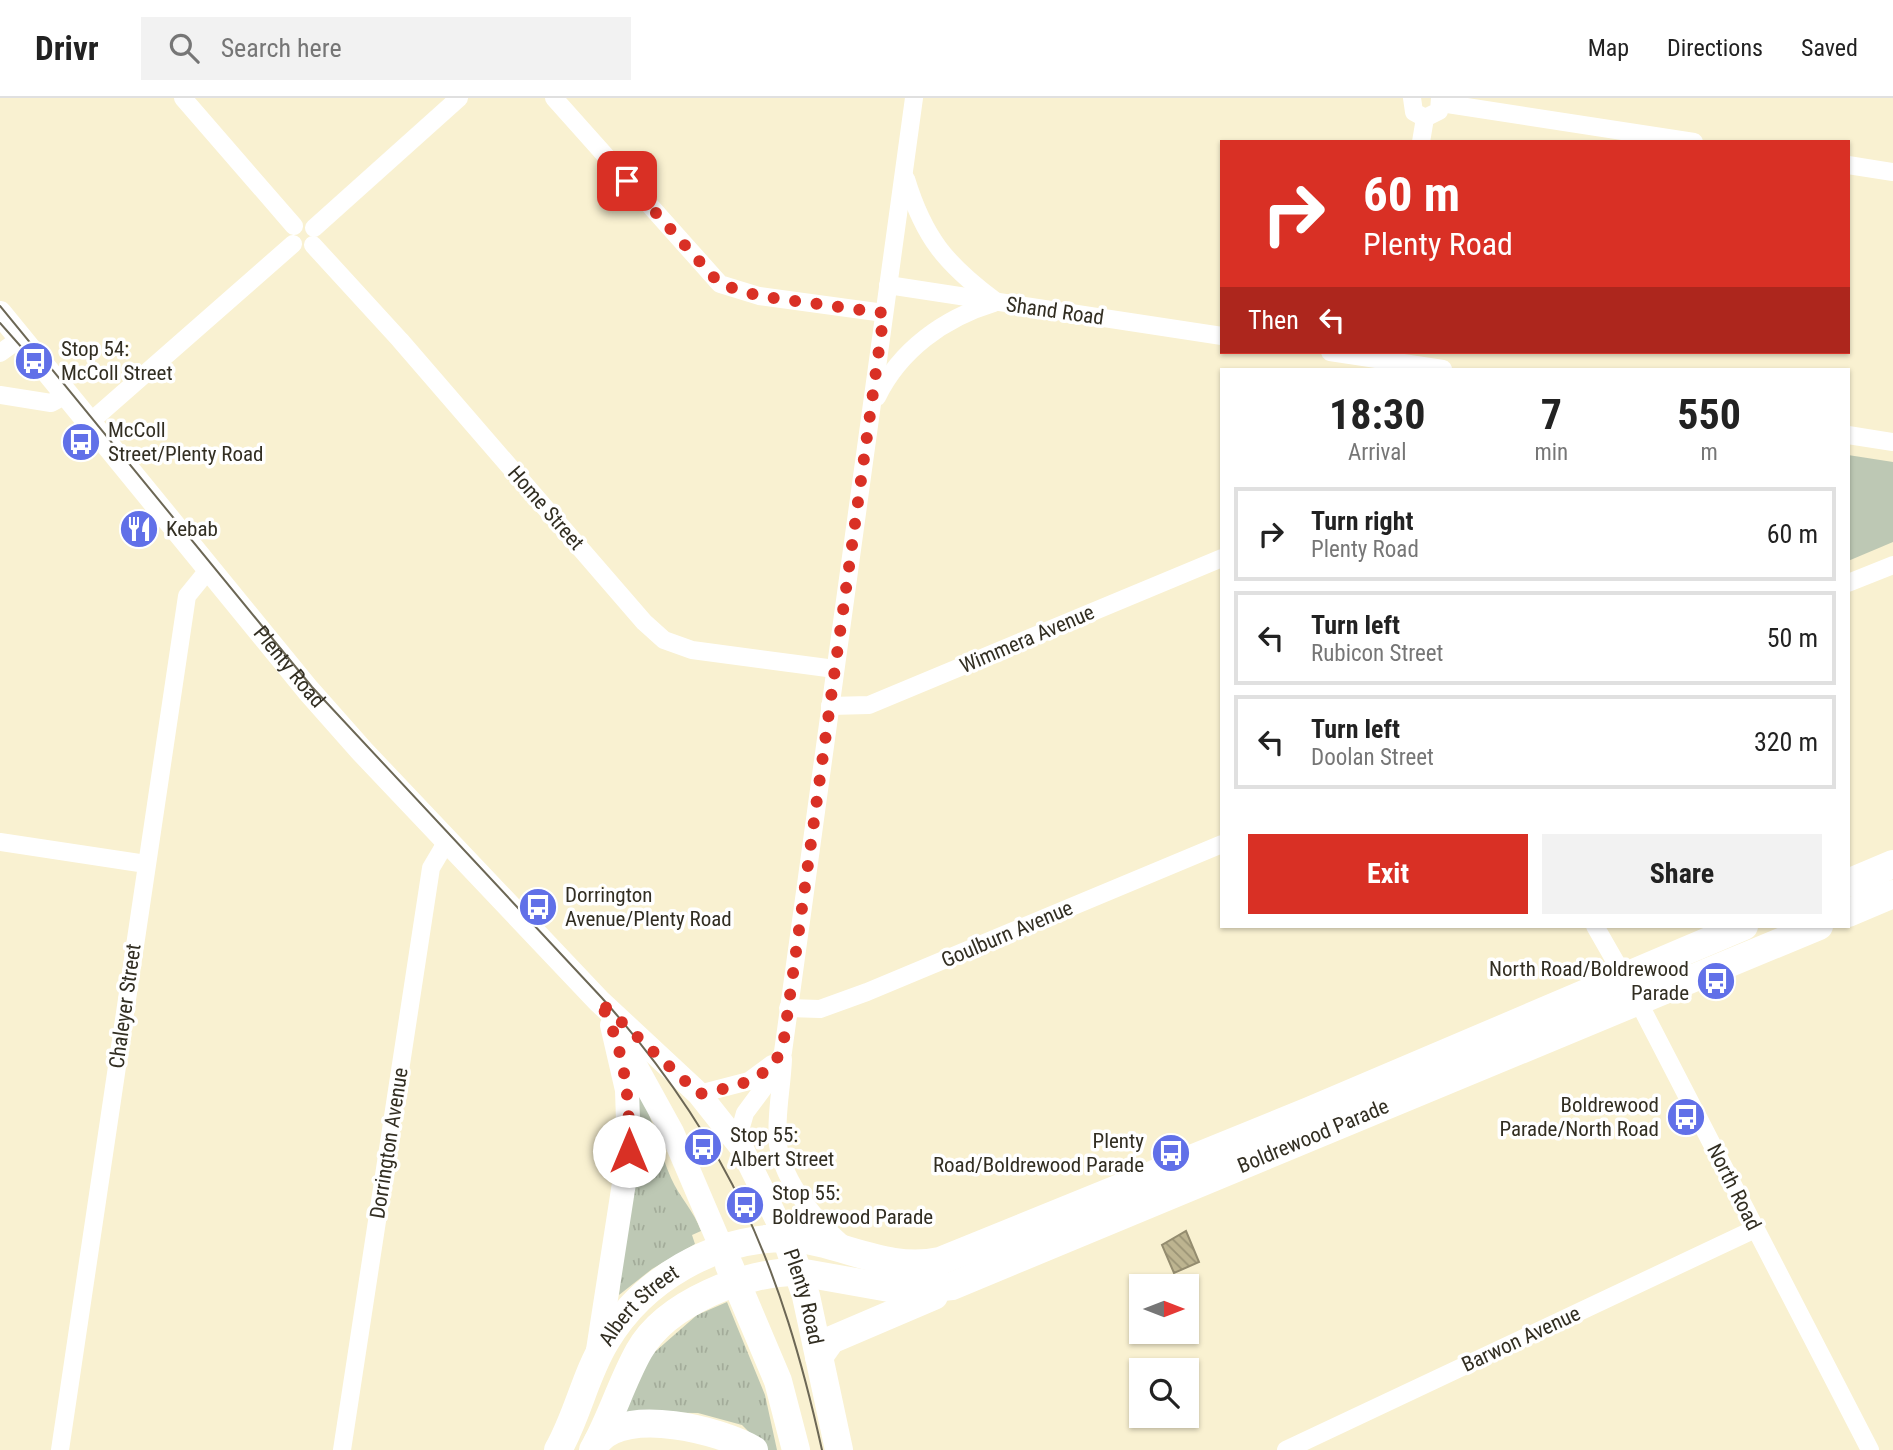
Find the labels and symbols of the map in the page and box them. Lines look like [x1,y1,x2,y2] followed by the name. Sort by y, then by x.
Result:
[597,151,657,211] pin
[1004,292,1106,330] street label: Shand Road
[61,337,173,385] place label: Stop 54: McColl Street
[13,340,55,382] bus stop icon: Stop 54: McColl Street
[108,418,263,466] place label: McColl Street/Plenty Road
[60,421,102,463] bus stop icon: McColl Street/Plenty Road
[503,461,589,555] street label: Home Street
[118,508,160,550] restaurant icon: Kebab
[166,517,218,541] place label: Kebab
[956,600,1098,678] street label: Wimmera Avenue
[249,621,330,712] street label: Plenty Road
[565,883,732,931] place label: Dorrington Avenue/Plenty Road
[517,886,559,928] bus stop icon: Dorrington Avenue/Plenty Road
[938,895,1076,972] street label: Goulburn Avenue
[104,942,146,1070] street label: Chaleyer Street
[1489,957,1689,1005] place label: North Road/Boldrewood Parade
[1695,960,1737,1002] bus stop icon: North Road/Boldrewood Parade
[365,1066,413,1220] street label: Dorrington Avenue
[1500,1093,1659,1141] place label: Boldrewood Parade/North Road
[1234,1094,1392,1178] street label: Boldrewood Parade
[1665,1096,1707,1138] bus stop icon: Boldrewood Parade/North Road
[592,1114,666,1188] position arrow
[730,1123,834,1171] place label: Stop 55: Albert Street
[682,1126,724,1168] bus stop icon: Stop 55: Albert Street
[933,1129,1144,1177] place label: Plenty Road/Boldrewood Parade
[1150,1132,1192,1174] bus stop icon: Plenty Road/Boldrewood Parade
[1702,1140,1766,1234] street label: North Road
[772,1181,933,1229] place label: Stop 55: Boldrewood Parade
[724,1184,766,1226] bus stop icon: Stop 55: Boldrewood Parade
[779,1246,828,1347] street label: Plenty Road
[594,1260,683,1350] street label: Albert Street
[1129,1274,1199,1344] north arrow
[1458,1301,1584,1377] street label: Barwon Avenue

